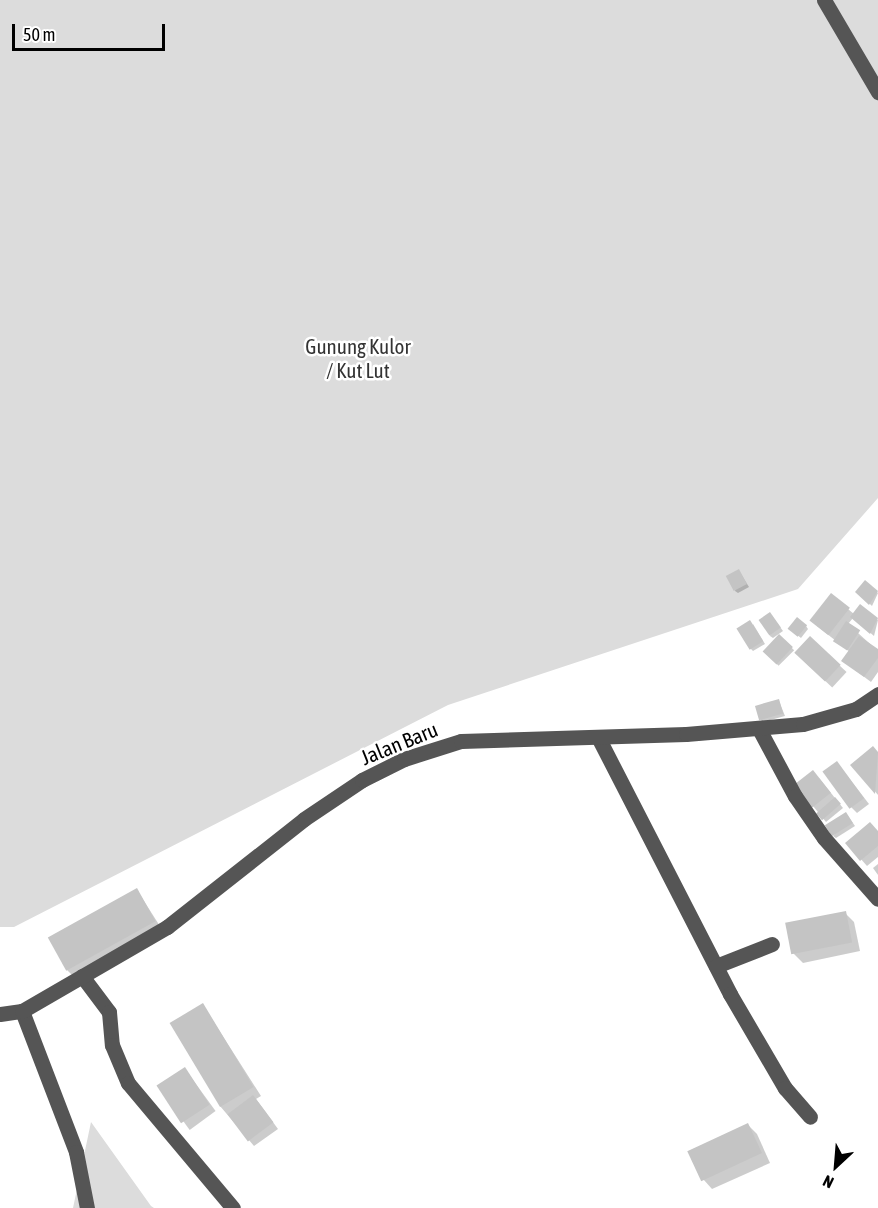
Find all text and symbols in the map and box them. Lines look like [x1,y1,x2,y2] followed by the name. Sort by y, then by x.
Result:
[15,12,168,50] scale bar
[23,24,55,45] text: 50 m
[305,333,411,383] park label: Gunung Kulor / Kut Lut
[357,716,441,770] street label: Jalan Baru
[806,1136,866,1196] north arrow
[820,1172,836,1192] text: N

